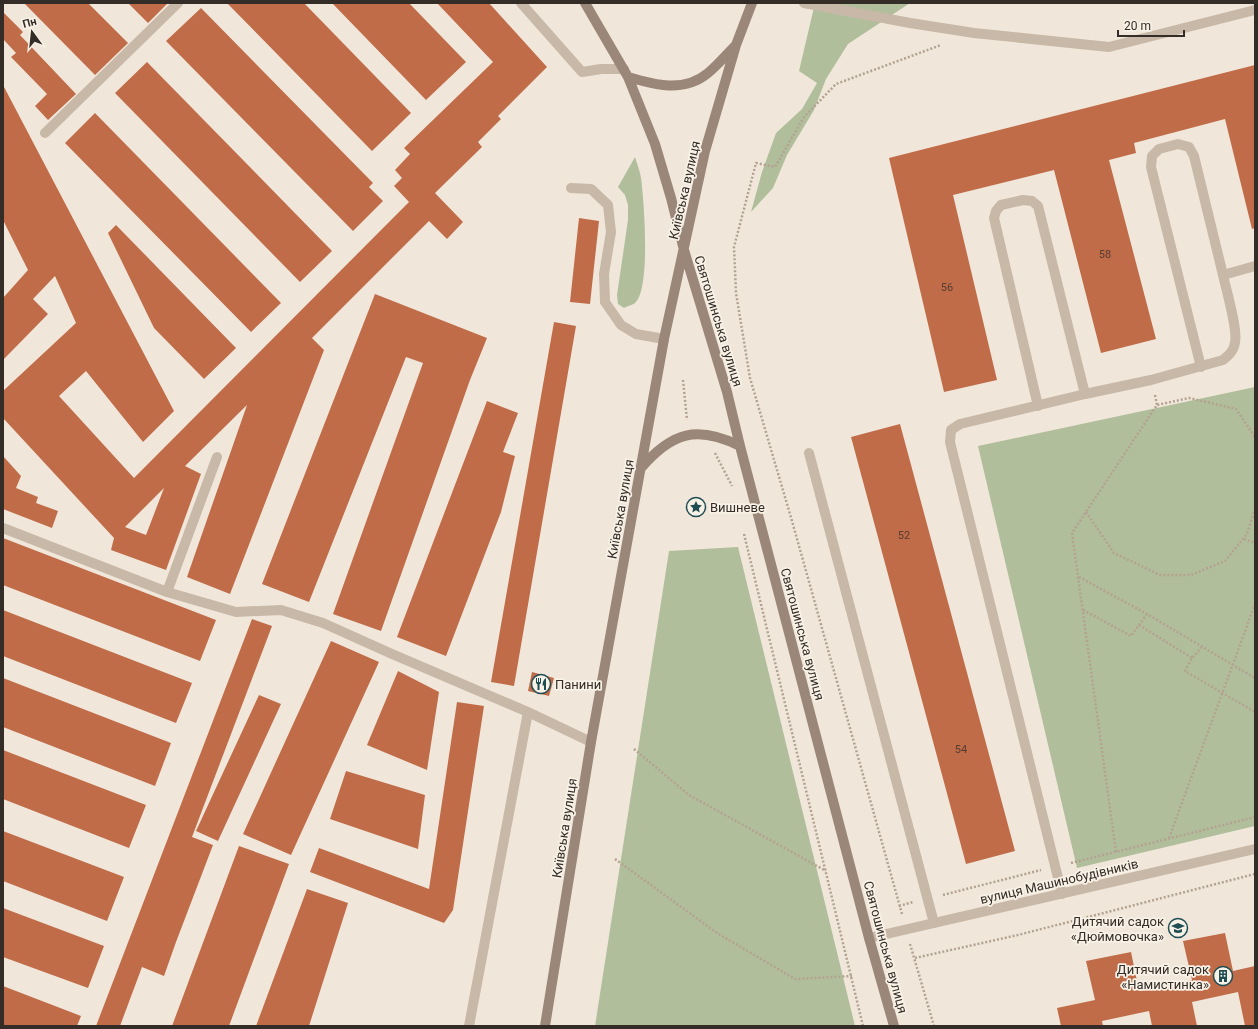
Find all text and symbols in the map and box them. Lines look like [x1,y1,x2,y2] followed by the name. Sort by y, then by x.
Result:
[12,12,52,52] north arrow
[1118,12,1184,38] scale bar
[21,15,38,31] text: Пн
[1124,19,1151,33] text: 20 m
[666,139,703,241] street label: Київська вулиця
[1099,248,1111,261] house number: 58
[691,254,746,389] street label: Святошинська вулиця
[941,281,953,294] house number: 56
[604,458,637,560] street label: Київська вулиця
[685,496,707,518] place icon: Вишневе
[710,500,765,515] place label: Вишневе
[898,529,910,542] house number: 52
[778,566,827,702] street label: Святошинська вулиця
[530,673,552,695] restaurant icon: Панини
[555,677,601,692] place label: Панини
[955,743,967,756] house number: 54
[549,777,580,879] street label: Київська вулиця
[979,856,1140,907] street label: вулиця Машинобудівників
[861,879,910,1015] street label: Святошинська вулиця
[1071,914,1164,944] place label: Дитячий садок «Дюймовочка»
[1167,917,1189,939] school or university icon: Дитячий садок «Дюймовочка»
[1117,962,1209,992] place label: Дитячий садок «Намистинка»
[1212,965,1234,987] building icon: Дитячий садок «Намистинка»

